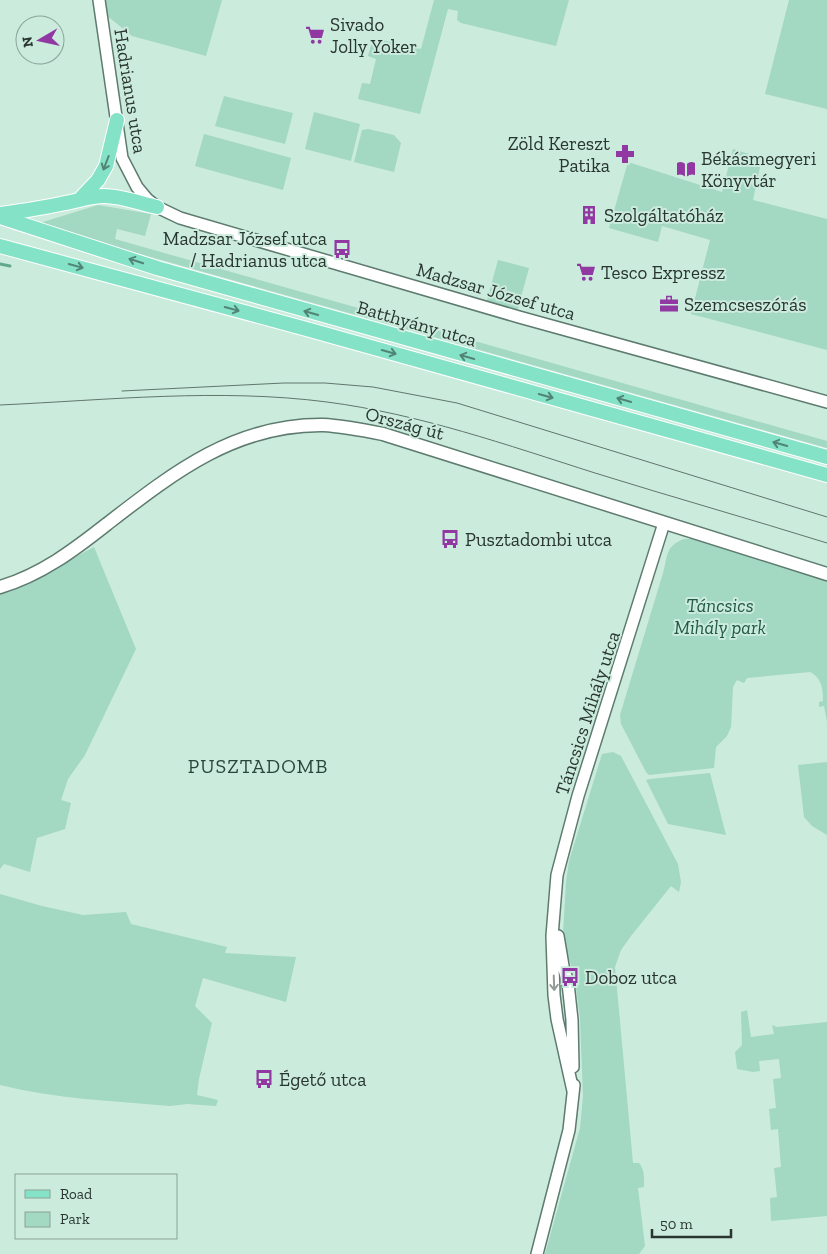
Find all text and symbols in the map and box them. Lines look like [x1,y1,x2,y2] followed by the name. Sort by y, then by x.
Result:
[330,13,417,58] place label: Sivado Jolly Yoker
[15,15,65,65] north arrow
[304,24,326,46] supermarket icon: Sivado Jolly Yoker
[109,27,152,155] street label: Hadrianus utca
[18,35,37,49] text: N
[508,132,610,177] place label: Zöld Kereszt Patika
[614,143,636,165] pharmacy icon: Zöld Kereszt Patika
[701,147,816,192] place label: Békásmegyeri Könyvtár
[101,155,110,170] one-way arrow
[675,158,697,180] library icon: Békásmegyeri Könyvtár
[578,204,600,226] building icon: Szolgáltatóház
[604,204,724,227] place label: Szolgáltatóház
[163,227,327,272] place label: Madzsar József utca / Hadrianus utca
[331,238,353,260] bus stop icon: Madzsar József utca / Hadrianus utca
[129,256,144,265] one-way arrow
[414,258,578,325] street label: Madzsar József utca
[575,261,597,283] supermarket icon: Tesco Expressz
[601,261,726,284] place label: Tesco Expressz
[67,262,83,271] one-way arrow
[658,293,680,315] office icon: Szemcseszórás
[684,293,807,316] place label: Szemcseszórás
[354,295,479,352] street label: Batthyány utca
[224,304,240,314] one-way arrow
[303,307,319,317] one-way arrow
[381,348,397,357] one-way arrow
[460,351,476,361] one-way arrow
[537,391,553,401] one-way arrow
[616,395,632,405] one-way arrow
[363,402,447,445] street label: Ország út
[772,439,788,449] one-way arrow
[439,528,461,550] bus stop icon: Pusztadombi utca
[465,528,612,551] place label: Pusztadombi utca
[674,594,766,639] park label: Táncsics Mihály park
[550,628,625,798] street label: Táncsics Mihály utca
[188,754,328,778] district label: PUSZTADOMB
[559,966,581,988] bus stop icon: Doboz utca
[585,966,677,989] place label: Doboz utca
[549,974,558,990] one-way arrow
[253,1068,275,1090] bus stop icon: Égető utca
[279,1068,366,1091] place label: Égető utca
[15,1174,178,1239] legend
[60,1185,93,1203] text: Road
[652,1206,731,1238] scale bar
[60,1210,90,1228] text: Park
[660,1215,693,1233] text: 50 m

